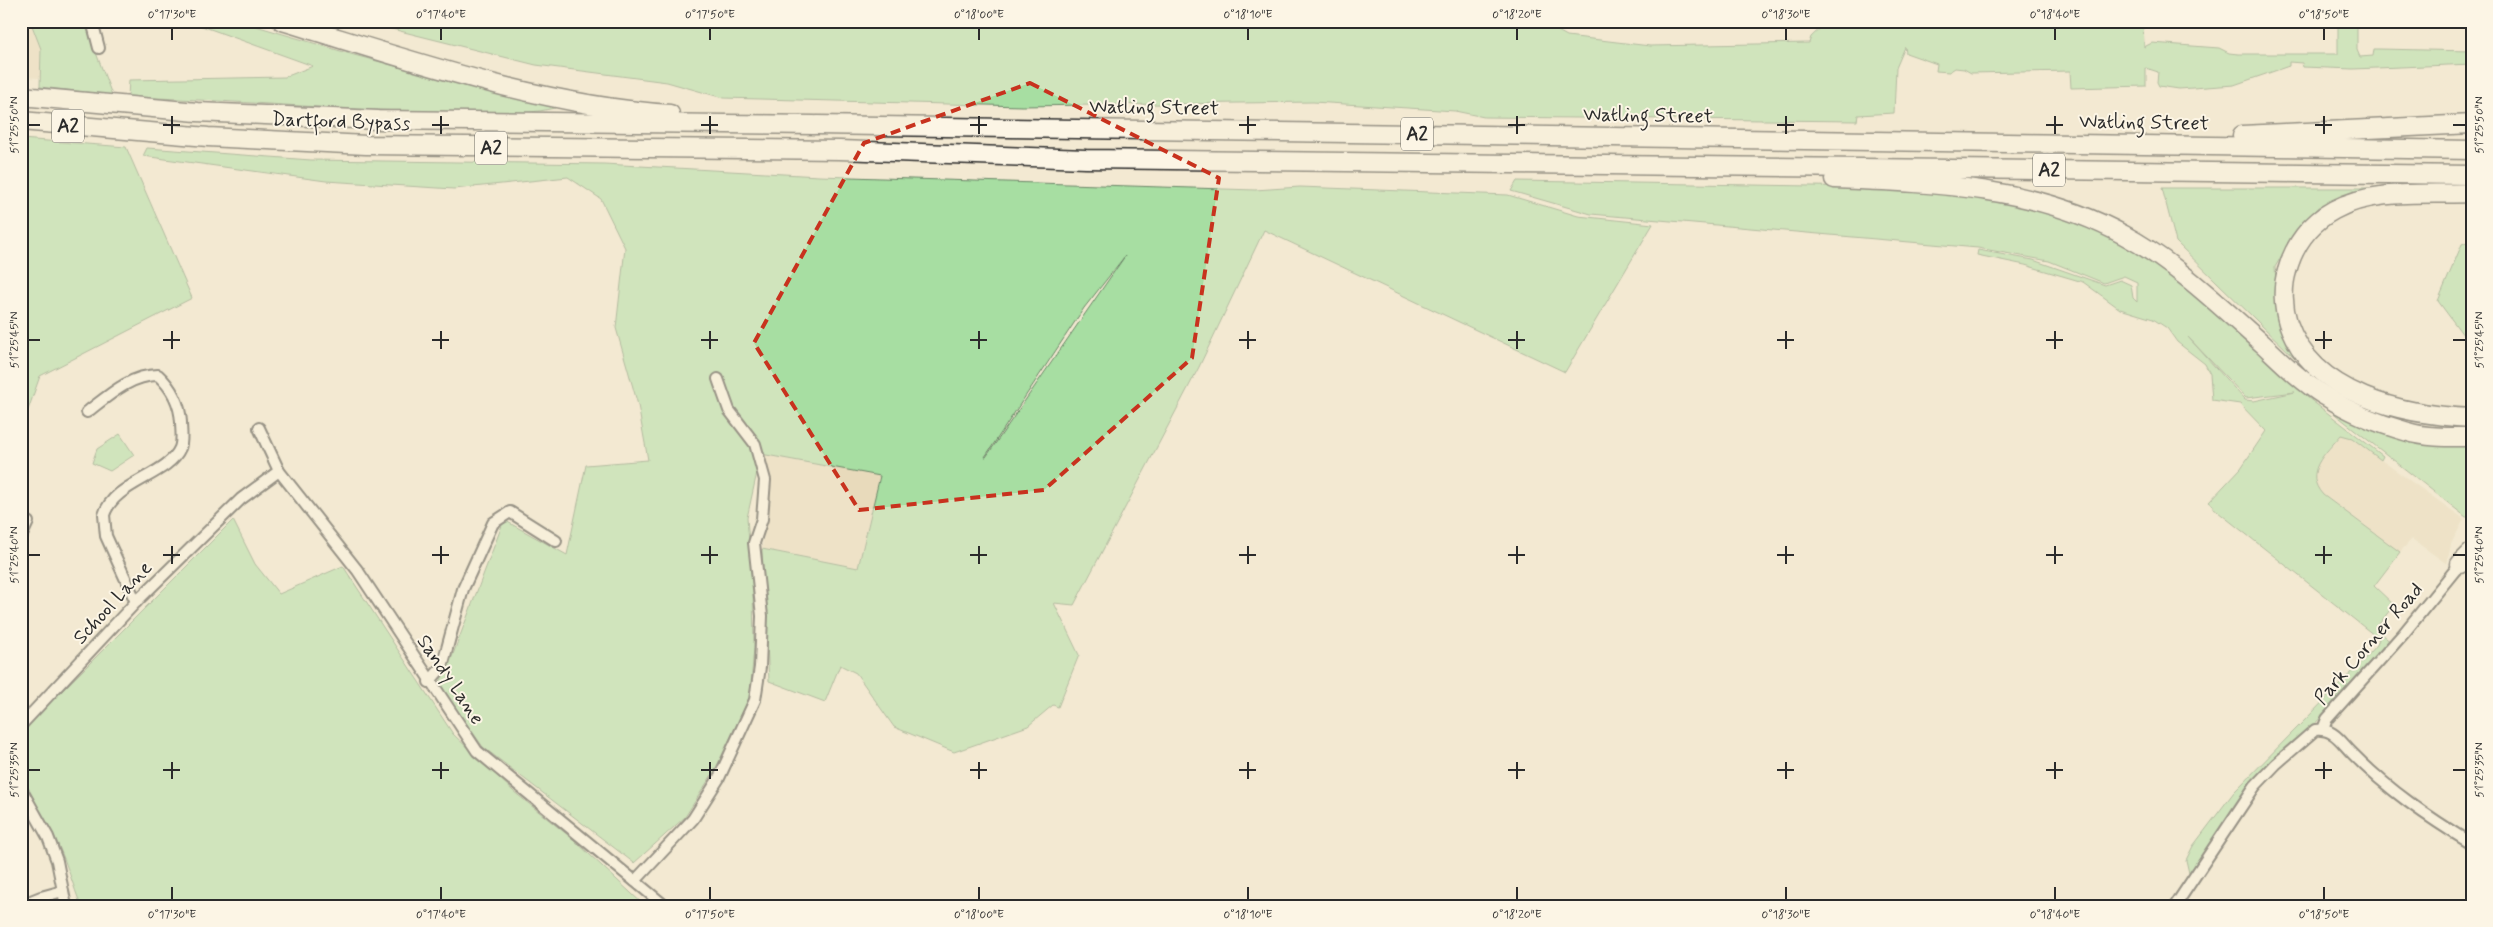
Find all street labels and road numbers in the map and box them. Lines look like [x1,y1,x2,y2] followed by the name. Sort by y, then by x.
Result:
[1089,93,1219,125] street label: Watling Street
[1583,101,1713,133] street label: Watling Street
[271,106,411,140] street label: Dartford Bypass
[2079,108,2209,140] street label: Watling Street
[52,110,84,142] road number: A2
[1401,118,1433,150] road number: A2
[475,132,507,164] road number: A2
[2033,154,2065,186] road number: A2
[67,555,159,651] street label: School Lane
[2308,577,2430,711] street label: Park Corner Road
[410,630,490,730] street label: Sandy Lane

